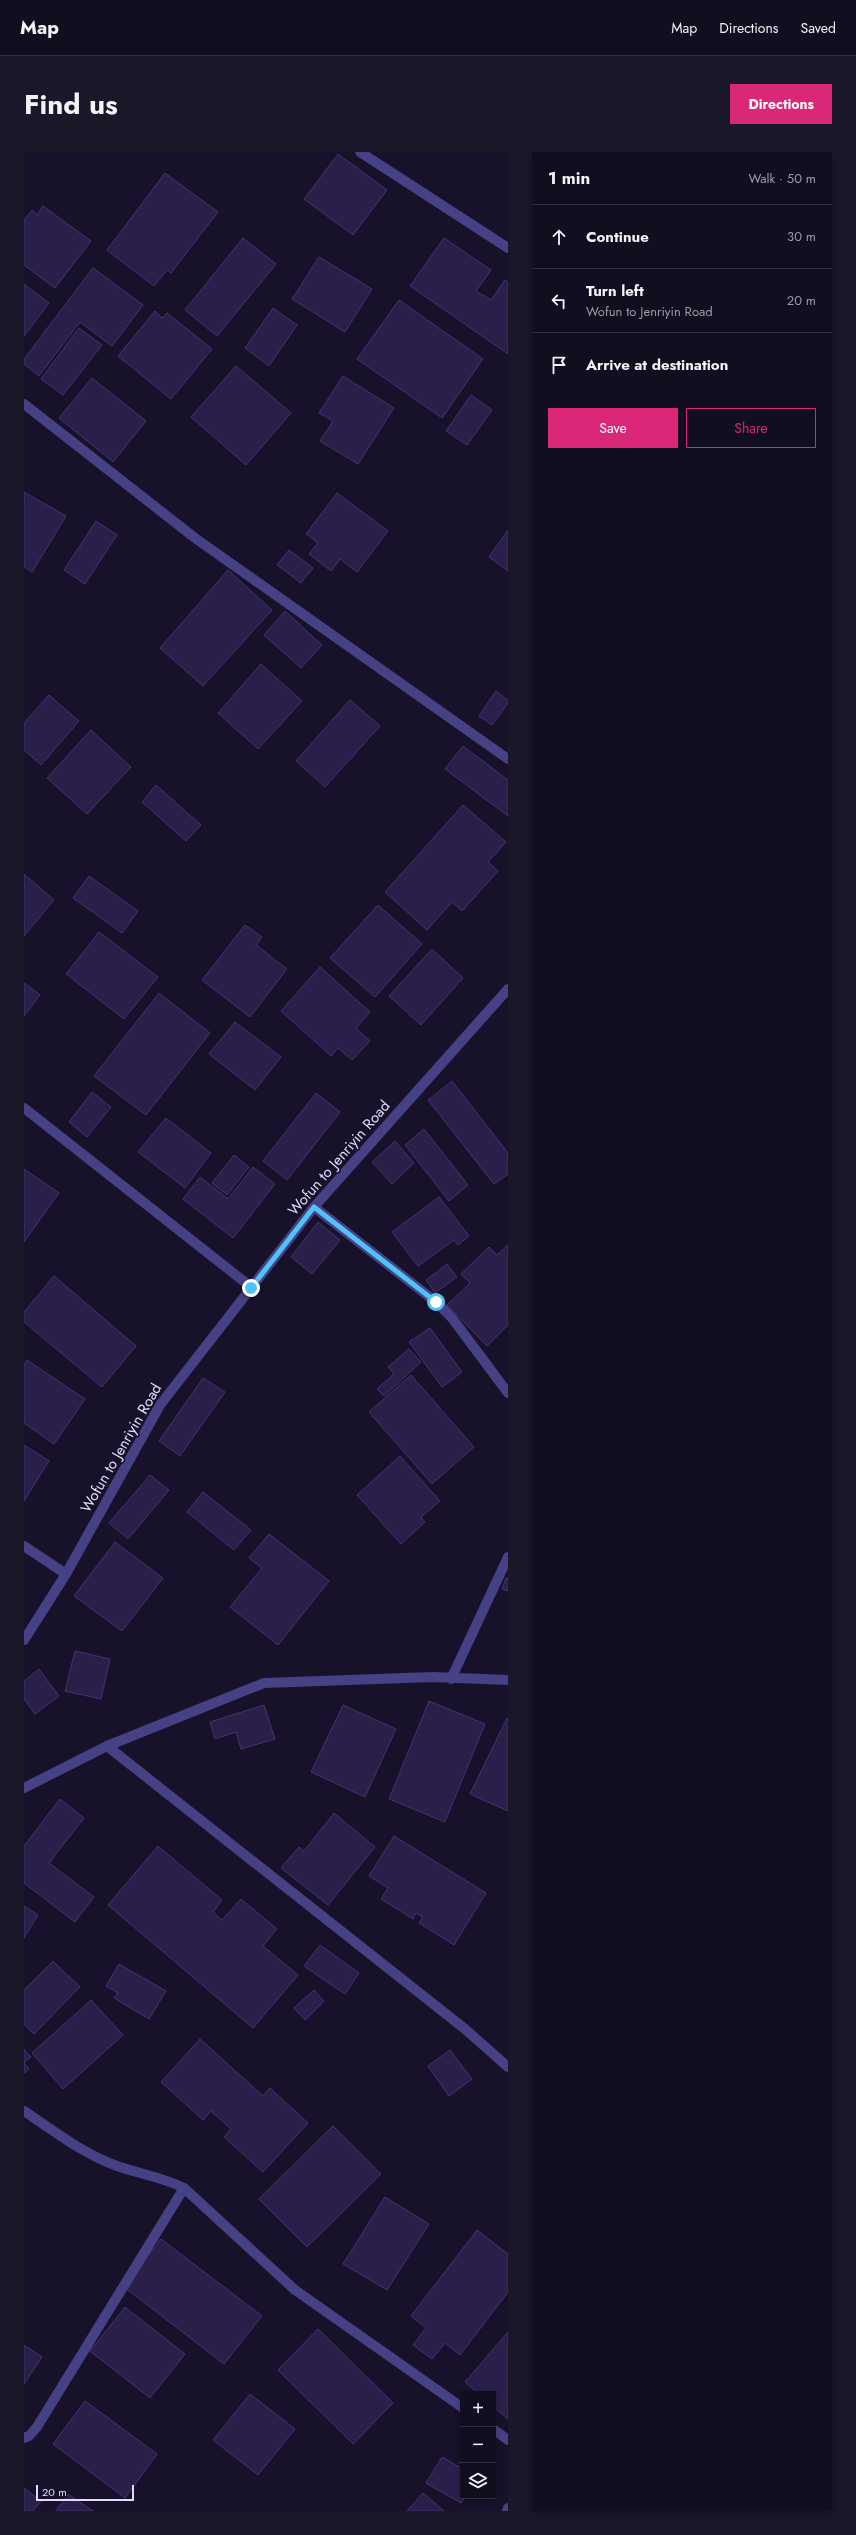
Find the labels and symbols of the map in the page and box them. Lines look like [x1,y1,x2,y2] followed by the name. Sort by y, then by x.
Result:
[283,1096,395,1220] street label: Wofun to Jenriyin Road
[242,1279,260,1297] route end
[427,1293,445,1311] route start
[75,1379,167,1517] street label: Wofun to Jenriyin Road
[36,2483,134,2502] scale bar

